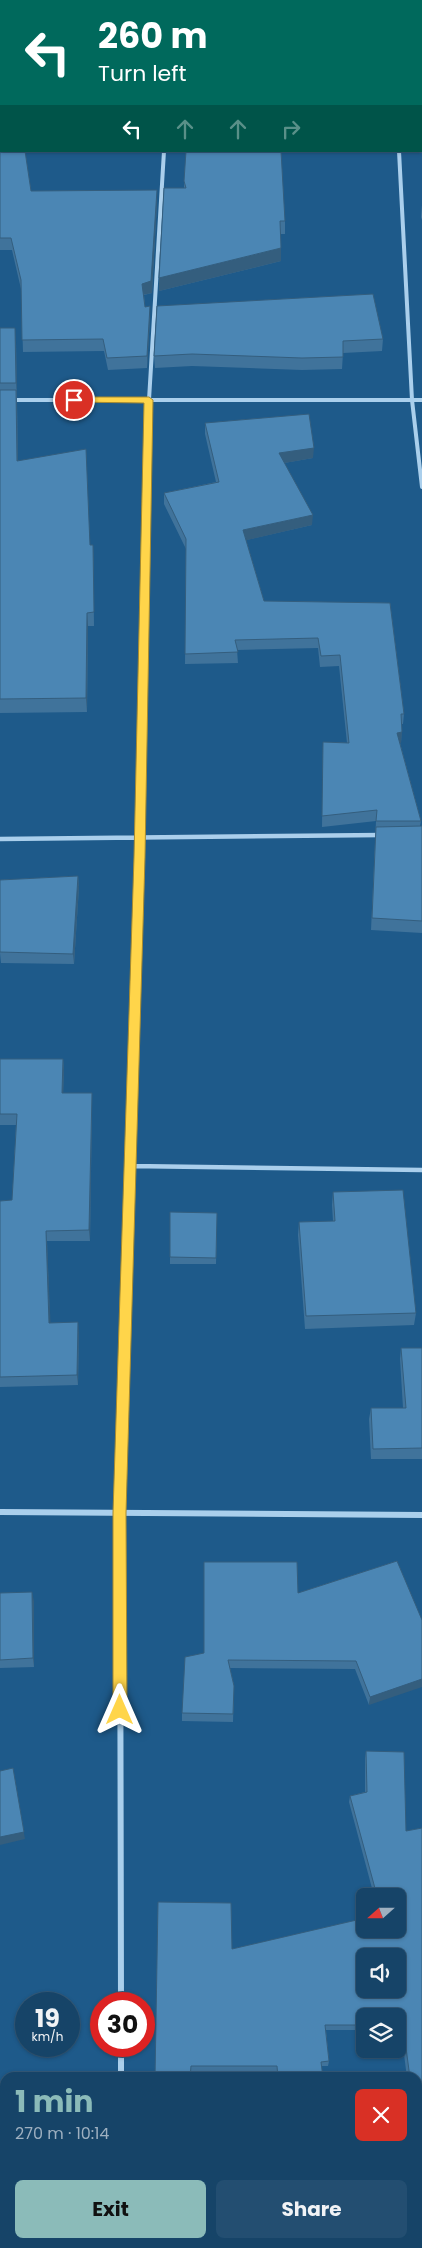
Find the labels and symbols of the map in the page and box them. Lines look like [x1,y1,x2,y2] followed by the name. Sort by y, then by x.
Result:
[53,379,95,421] pin
[93,1683,145,1735] position arrow
[356,1888,406,1938] north arrow
[90,1992,155,2057] speed limit sign: 30

